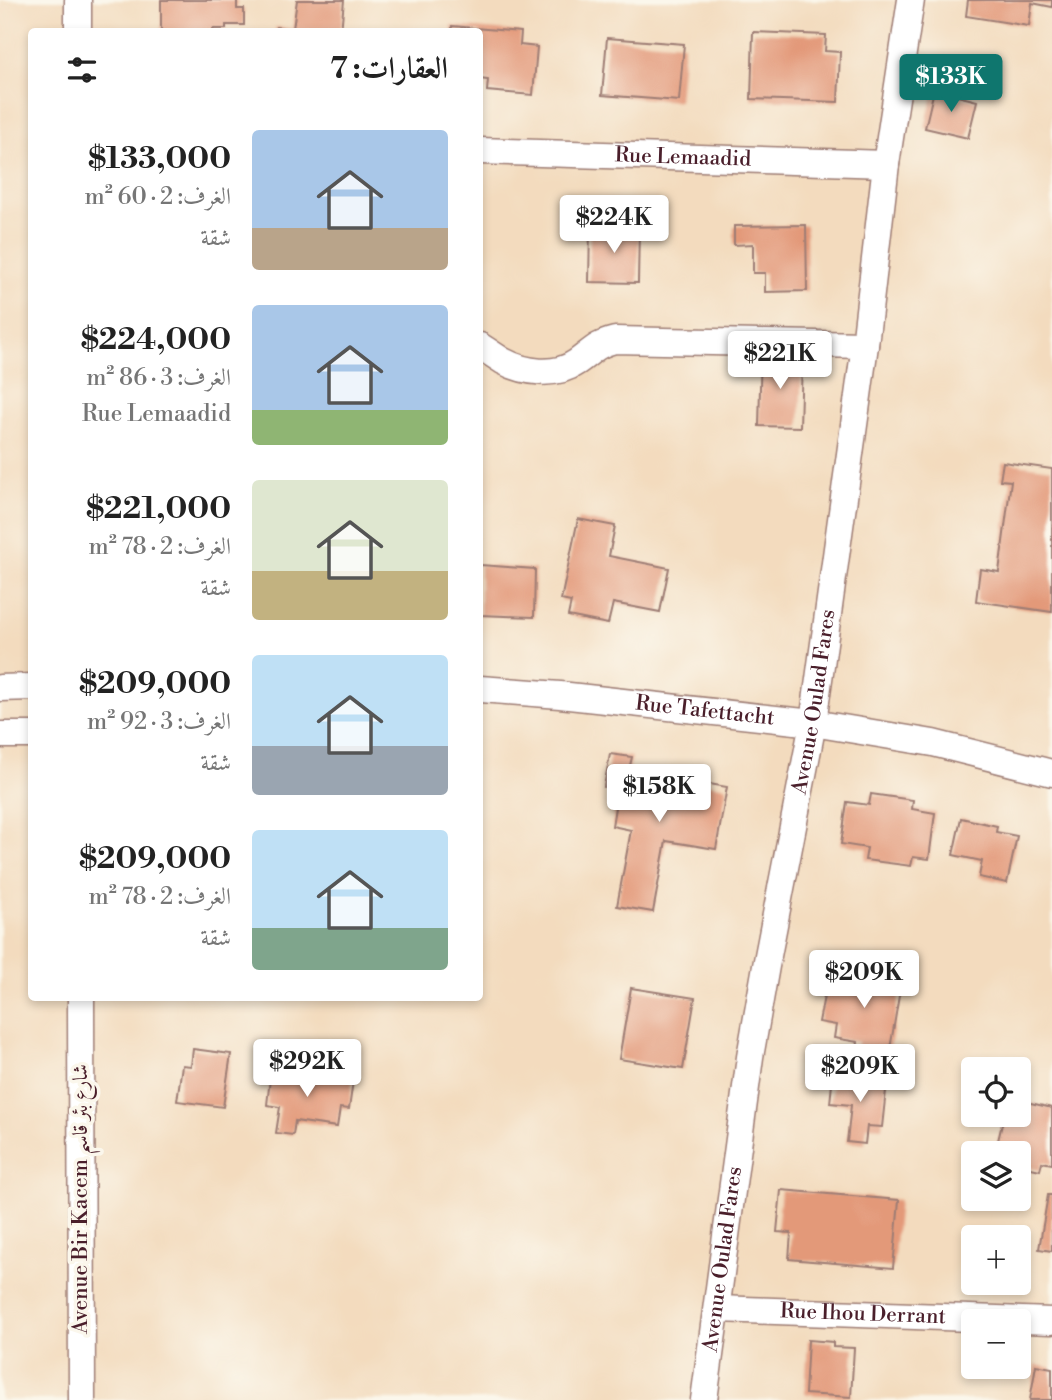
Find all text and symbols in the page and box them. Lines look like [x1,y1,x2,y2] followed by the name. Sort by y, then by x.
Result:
[330,50,448,88] text: العقارات: 7
[63,51,101,89] icon: filters
[902,54,1000,114] pin: $133K
[915,63,987,91] text: $133K
[88,140,231,178] text: $133,000
[614,142,752,173] street label: Rue Lemaadid
[308,158,392,242] icon: home
[85,183,231,211] text: الغرف: 2 · 60 m²
[565,196,663,255] pin: $224K
[576,204,652,232] text: $224K
[201,224,231,252] text: شقة
[81,321,231,359] text: $224,000
[731,332,829,391] pin: $221K
[308,333,392,417] icon: home
[744,340,816,368] text: $221K
[86,364,231,392] text: الغرف: 3 · 86 m²
[82,400,231,428] text: Rue Lemaadid
[86,490,231,528] text: $221,000
[308,508,392,592] icon: home
[89,533,231,561] text: الغرف: 2 · 78 m²
[201,574,231,602] text: شقة
[786,608,841,798] street label: Avenue Oulad Fares
[79,665,231,703] text: $209,000
[308,683,392,767] icon: home
[634,690,776,732] street label: Rue Tafettacht
[87,708,231,736] text: الغرف: 3 · 92 m²
[201,749,231,777] text: شقة
[610,764,708,824] pin: $158K
[623,773,695,801] text: $158K
[79,840,231,878] text: $209,000
[308,858,392,942] icon: home
[89,883,231,911] text: الغرف: 2 · 78 m²
[201,924,231,952] text: شقة
[815,950,913,1010] pin: $209K
[825,959,903,987] text: $209K
[258,1040,356,1099] pin: $292K
[811,1044,909,1104] pin: $209K
[269,1048,345,1076] text: $292K
[821,1053,899,1081] text: $209K
[961,1057,1031,1379] map controls
[961,1057,1031,1127] button: locate
[68,1064,101,1335] street label: Avenue Bir Kacem شارع بئر قاسم
[961,1141,1031,1211] button: layers
[697,1165,748,1355] street label: Avenue Oulad Fares
[961,1225,1031,1295] button: +
[779,1298,947,1330] street label: Rue Ihou Derrant
[961,1309,1031,1379] button: −

